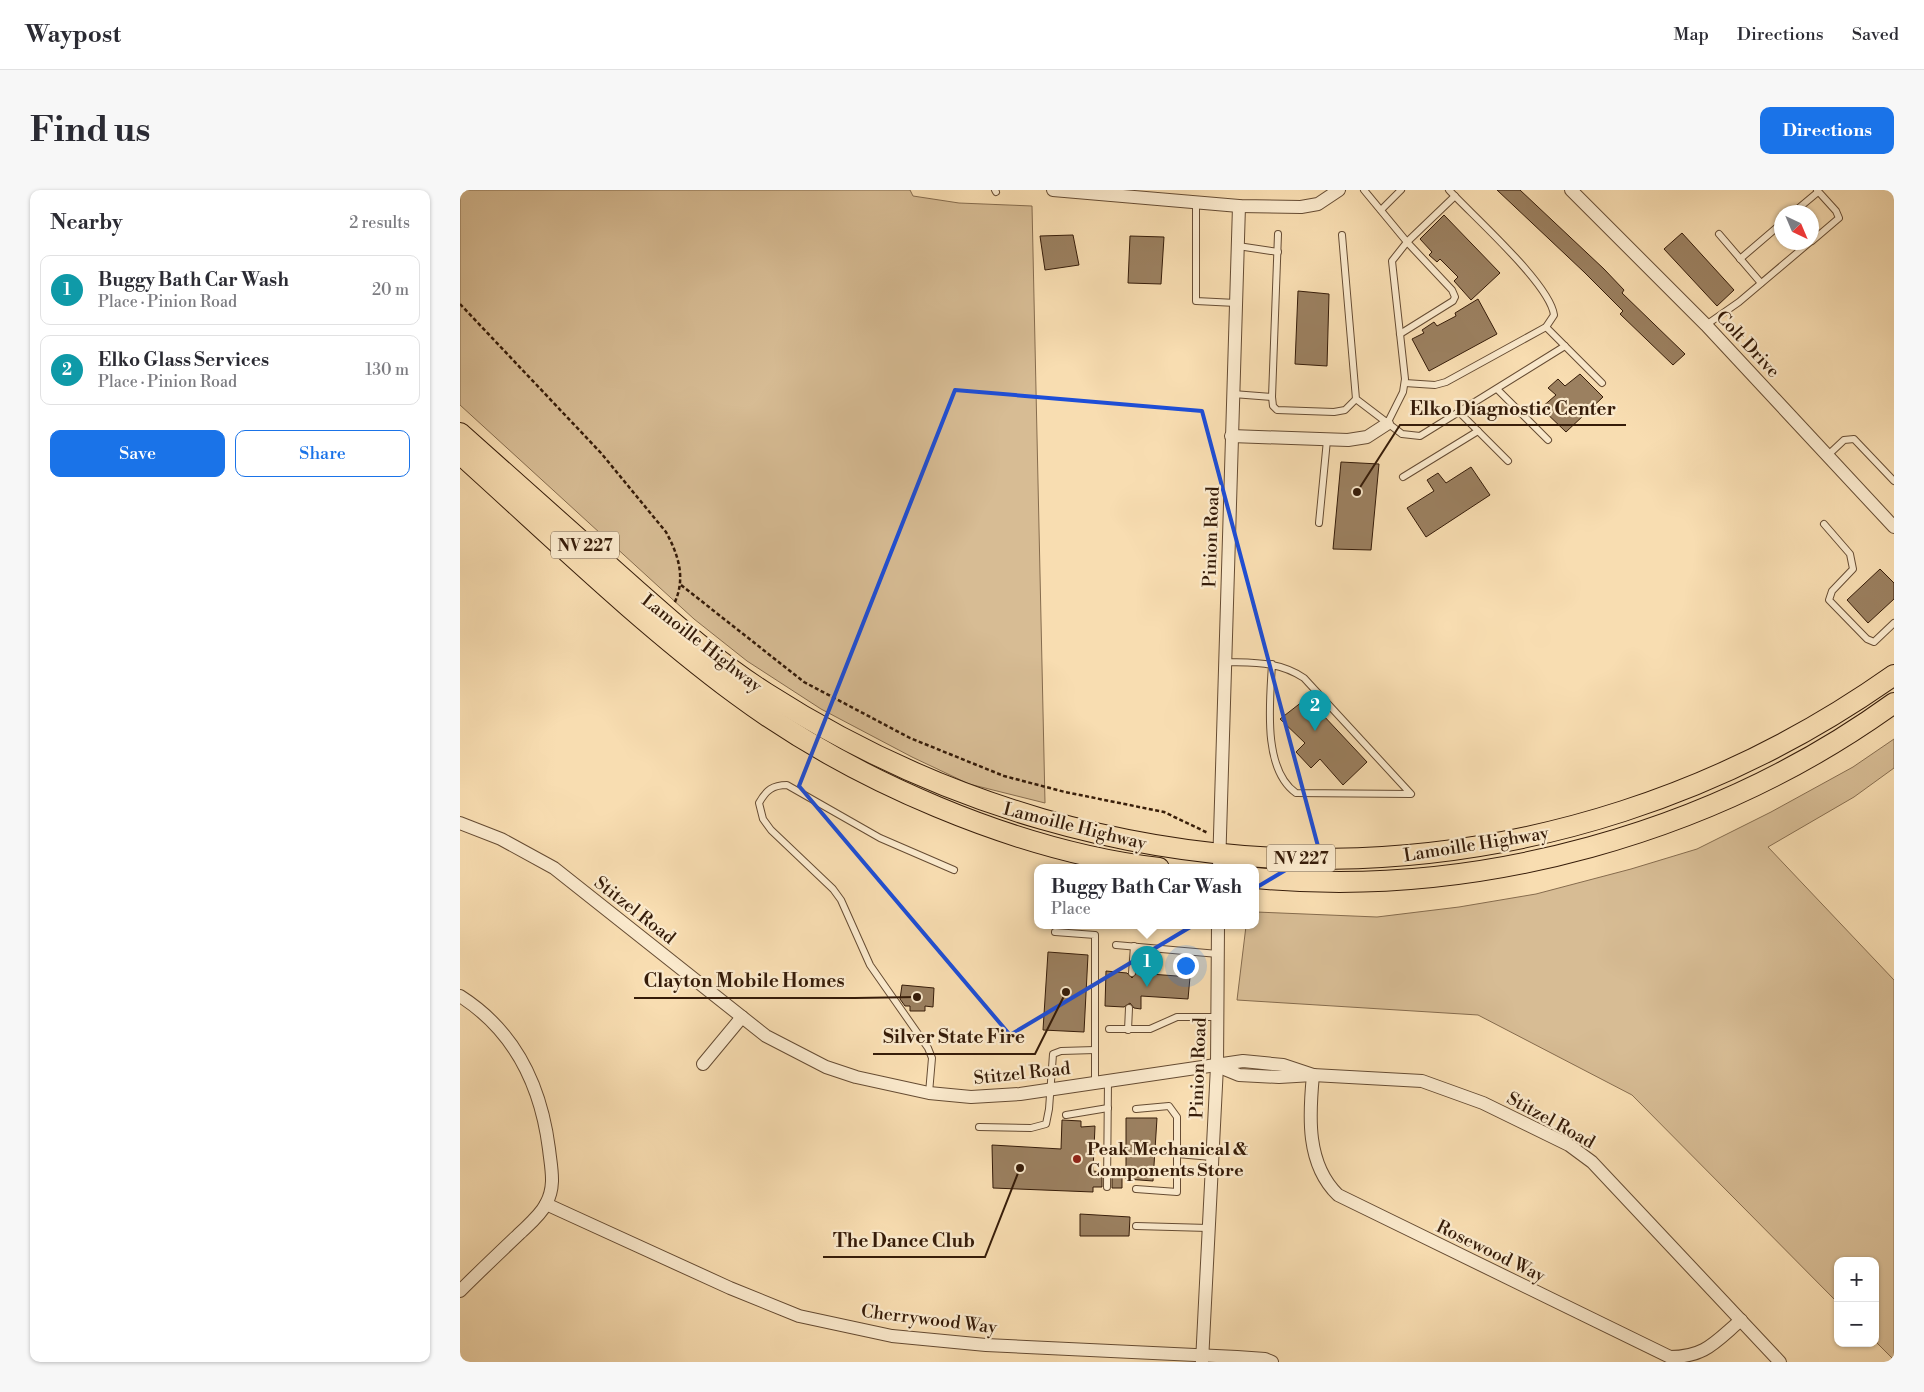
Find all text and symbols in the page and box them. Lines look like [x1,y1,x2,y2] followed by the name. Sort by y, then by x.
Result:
[25,20,121,50] text: Waypost
[1673,23,1709,46] text: Map
[1737,23,1824,46] text: Directions
[1852,23,1899,46] text: Saved
[1760,107,1894,154] button: Directions
[30,109,150,152] text: Find us
[1774,205,1819,250] north arrow
[50,210,123,236] text: Nearby
[349,213,410,233] text: 2 results
[98,268,289,292] text: Buggy Bath Car Wash
[63,280,71,300] text: 1
[372,280,409,300] text: 20 m
[98,292,237,312] text: Place · Pinion Road
[1711,306,1785,383] street label: Colt Drive
[98,348,269,372] text: Elko Glass Services
[62,360,72,380] text: 2
[365,360,409,380] text: 130 m
[98,372,237,392] text: Place · Pinion Road
[1400,391,1626,425] callout: Elko Diagnostic Center
[1410,397,1617,421] text: Elko Diagnostic Center
[50,430,225,477] button: Save
[235,430,410,477] button: Share
[1198,485,1225,588] street label: Pinion Road
[551,532,619,558] road number: NV 227
[637,589,767,698] street label: Lamoille Highway
[1299,690,1331,731] pin: 2
[1001,798,1149,855] street label: Lamoille Highway
[1402,822,1551,867] street label: Lamoille Highway
[1267,844,1335,871] road number: NV 227
[1034,864,1259,929] popup
[589,871,681,950] street label: Stitzel Road
[1051,875,1242,899] text: Buggy Bath Car Wash
[1051,899,1091,919] text: Place
[1131,946,1163,987] pin: 1
[1173,953,1199,979] your location
[634,964,855,998] callout: Clayton Mobile Homes
[643,969,845,993] text: Clayton Mobile Homes
[1185,1016,1212,1119] street label: Pinion Road
[873,1020,1035,1054] callout: Silver State Fire
[883,1025,1025,1049] text: Silver State Fire
[972,1057,1072,1090] street label: Stitzel Road
[1503,1087,1600,1154] street label: Stitzel Road
[1087,1138,1248,1182] place label: Peak Mechanical & Components Store
[1071,1153,1083,1165] marker: Peak Mechanical & Components Store
[1432,1215,1549,1288] street label: Rosewood Way
[823,1223,985,1257] callout: The Dance Club
[833,1229,975,1253] text: The Dance Club
[1834,1257,1879,1347] map controls
[1834,1257,1879,1302] button: +
[860,1300,998,1339] street label: Cherrywood Way
[1834,1302,1879,1347] button: −

